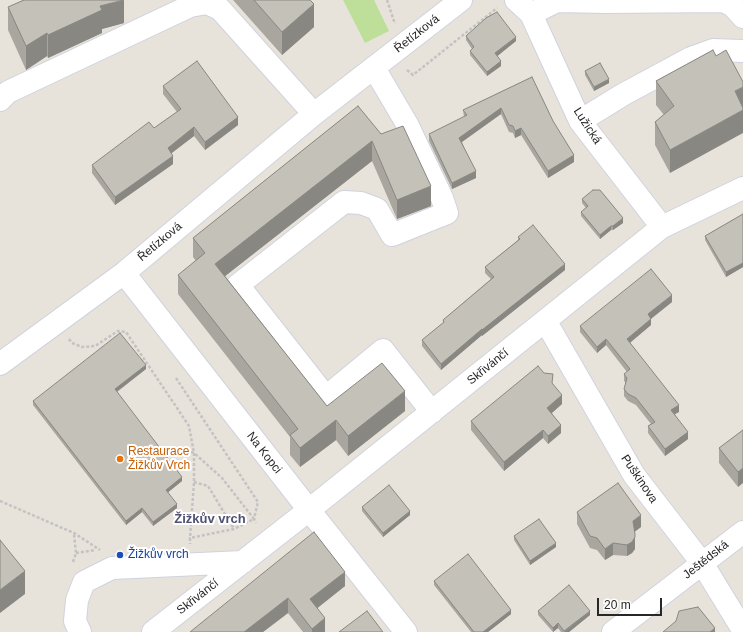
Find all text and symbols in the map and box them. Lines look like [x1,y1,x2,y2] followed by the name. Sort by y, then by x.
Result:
[392,12,442,56] street label: Řetízková
[570,105,604,147] street label: Lužická
[135,219,185,265] street label: Řetízková
[464,346,512,388] street label: Skřivánčí
[243,429,285,477] street label: Na Kopci
[128,445,190,473] place label: Restaurace Žižkův Vrch
[618,452,660,506] street label: Puškinova
[115,454,125,464] marker: Restaurace Žižkův Vrch
[174,511,246,527] district label: Žižkův vrch
[680,538,732,582] street label: Ještědská
[128,548,189,562] place label: Žižkův vrch
[115,550,125,560] marker: Žižkův vrch
[174,576,222,618] street label: Skřivánčí
[599,590,664,616] scale bar
[604,598,631,612] text: 20 m

